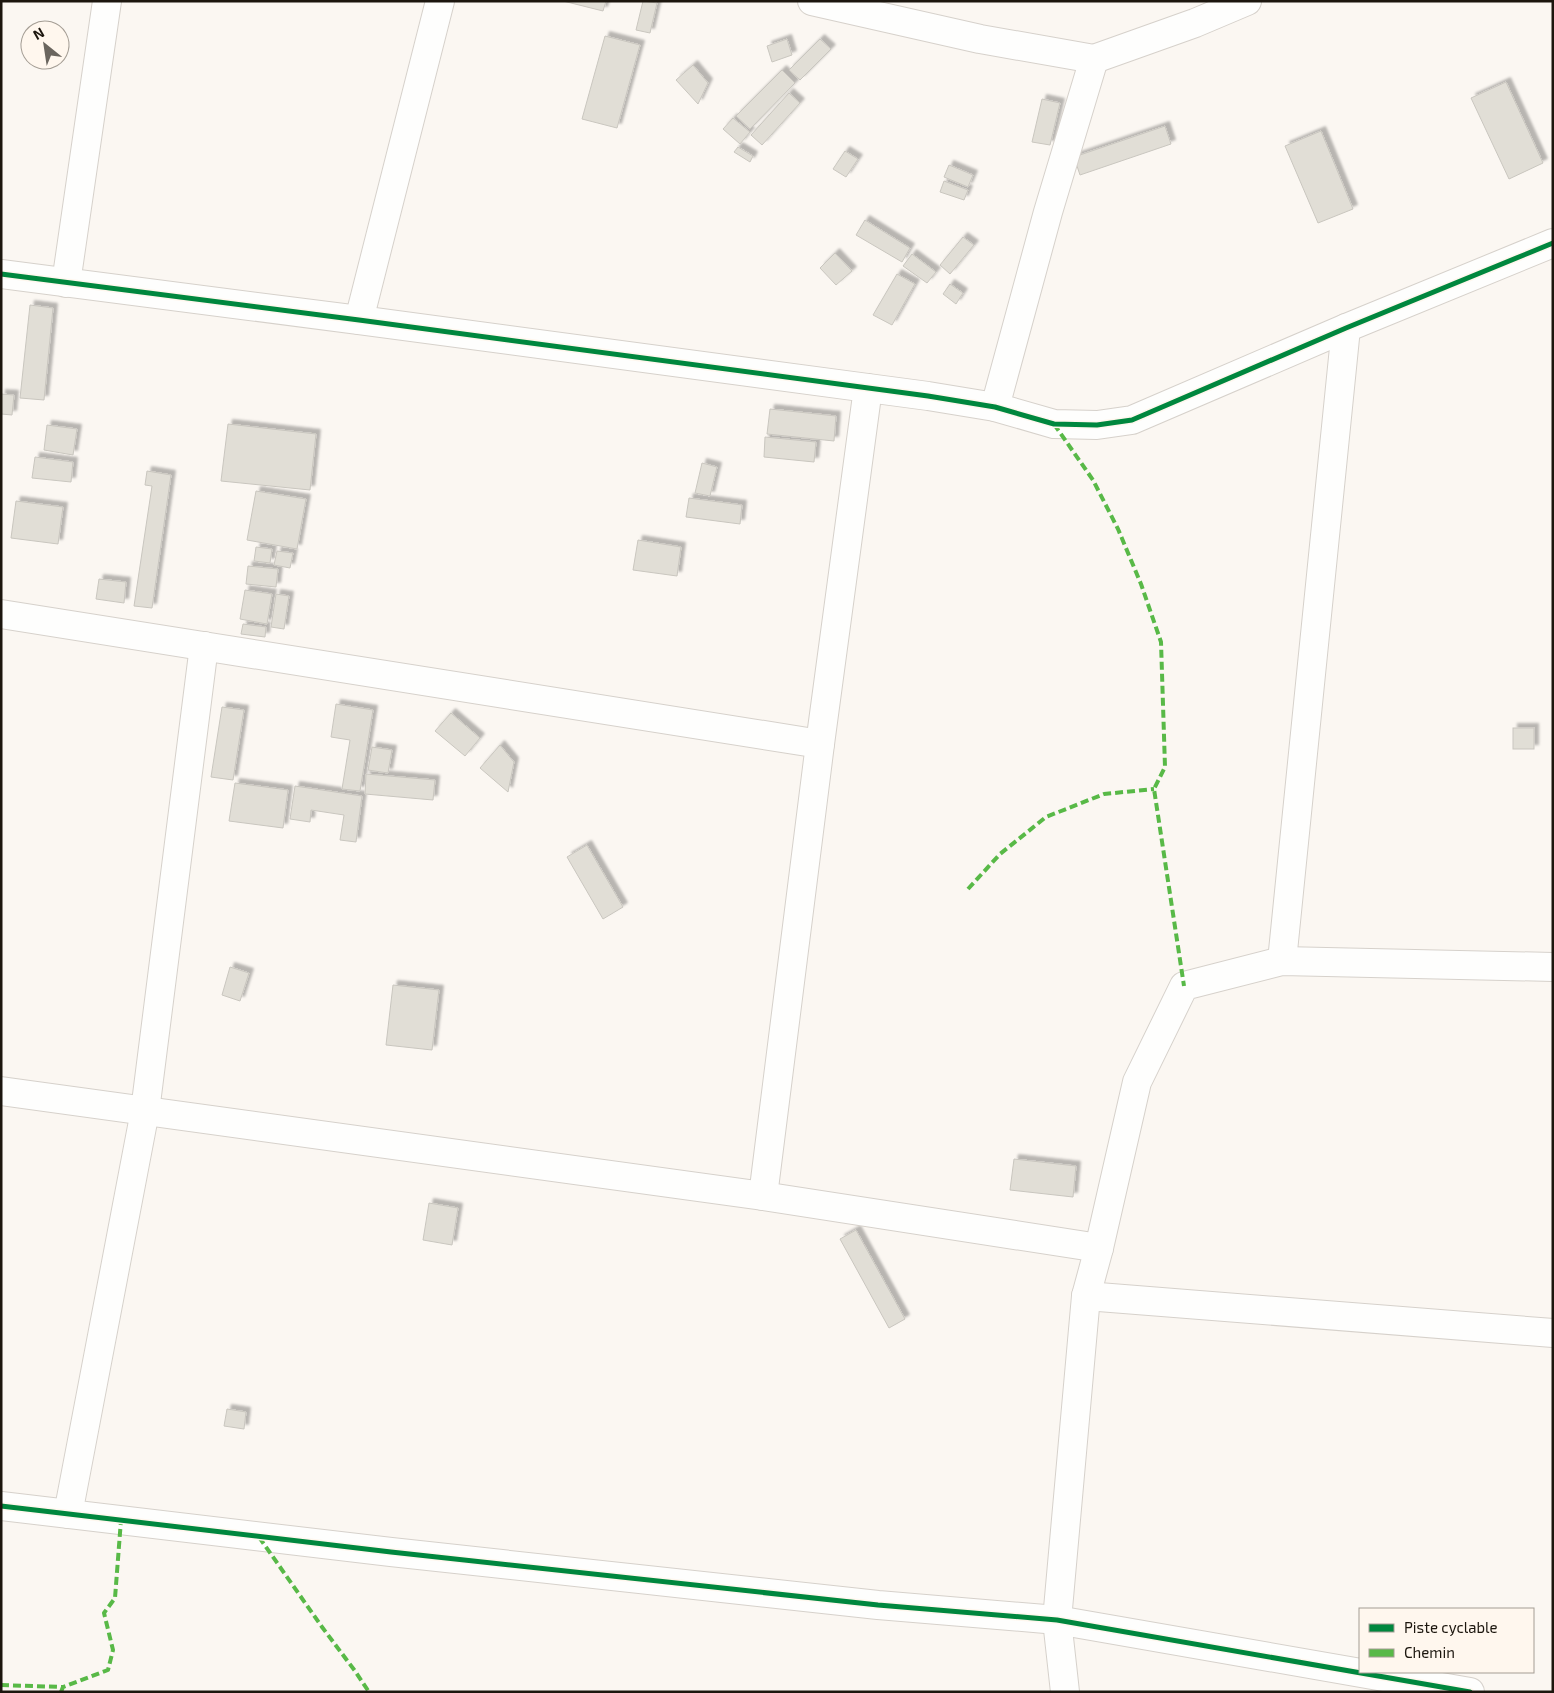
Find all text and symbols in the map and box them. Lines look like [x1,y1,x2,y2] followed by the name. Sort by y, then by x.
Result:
[20,20,70,70] north arrow
[30,23,47,43] text: N
[1359,1608,1534,1673] legend
[1404,1618,1498,1636] text: Piste cyclable
[1404,1643,1455,1661] text: Chemin

